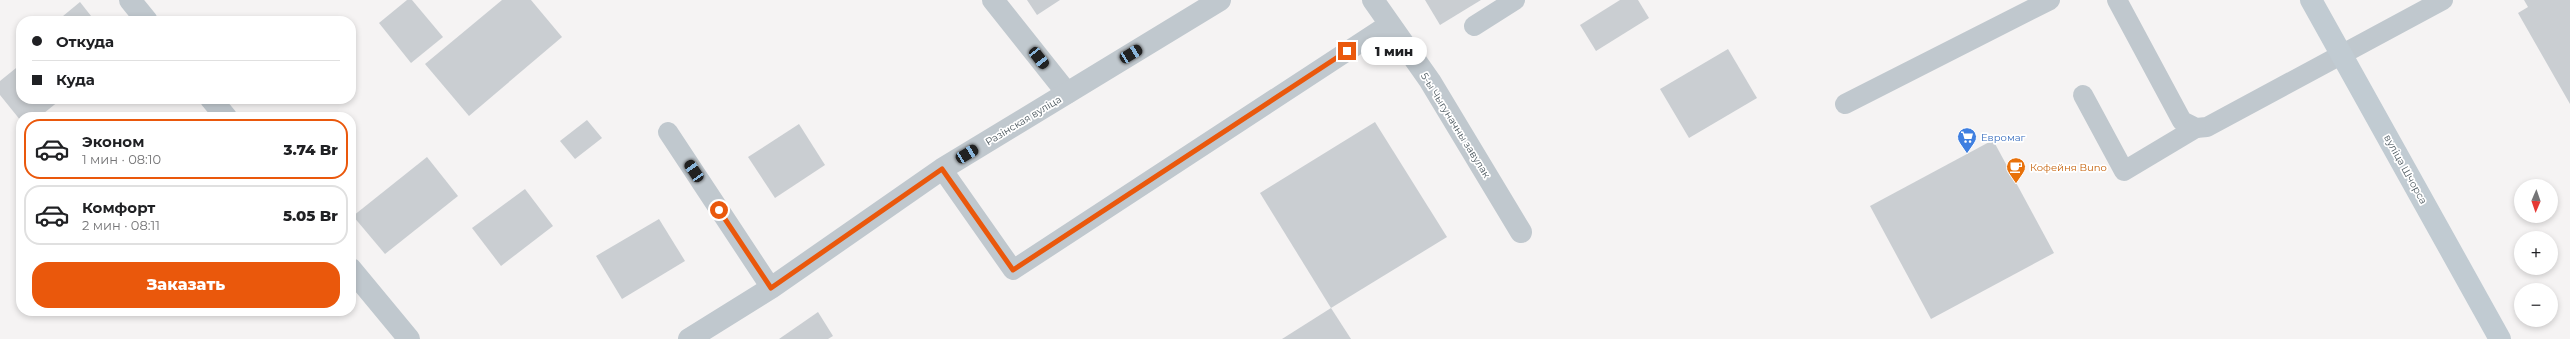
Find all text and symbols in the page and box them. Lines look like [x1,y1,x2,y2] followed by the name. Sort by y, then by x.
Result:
[56,32,114,51] text: Откуда
[1361,37,1427,65] callout: 1 мин
[1338,42,1356,60] route end
[1118,43,1144,65] car
[1375,43,1413,59] text: 1 мин
[1027,45,1051,71] car
[56,70,95,89] text: Куда
[1418,70,1493,180] street label: 5-ы Чыгуначны завулак
[983,93,1064,148] street label: Разінская вуліца
[1956,126,1978,154] supermarket icon: Евромаг
[34,131,70,167] icon: car
[1981,131,2026,144] place label: Евромаг
[82,132,144,151] text: Эконом
[2381,132,2430,206] street label: вуліца Шчорса
[283,140,338,159] text: 3.74 Br
[954,143,980,165] car
[82,151,161,167] text: 1 мин · 08:10
[2005,156,2027,184] cafe icon: Кофейня Buno
[682,158,706,184] car
[2030,161,2107,174] place label: Кофейня Buno
[2514,179,2558,223] north arrow
[2514,179,2558,327] map controls
[34,197,70,233] icon: car
[82,198,155,217] text: Комфорт
[710,201,728,219] route start
[283,206,338,225] text: 5.05 Br
[82,217,160,233] text: 2 мин · 08:11
[2514,231,2558,275] button: +
[32,262,340,308] button: Заказать
[2514,283,2558,327] button: −

